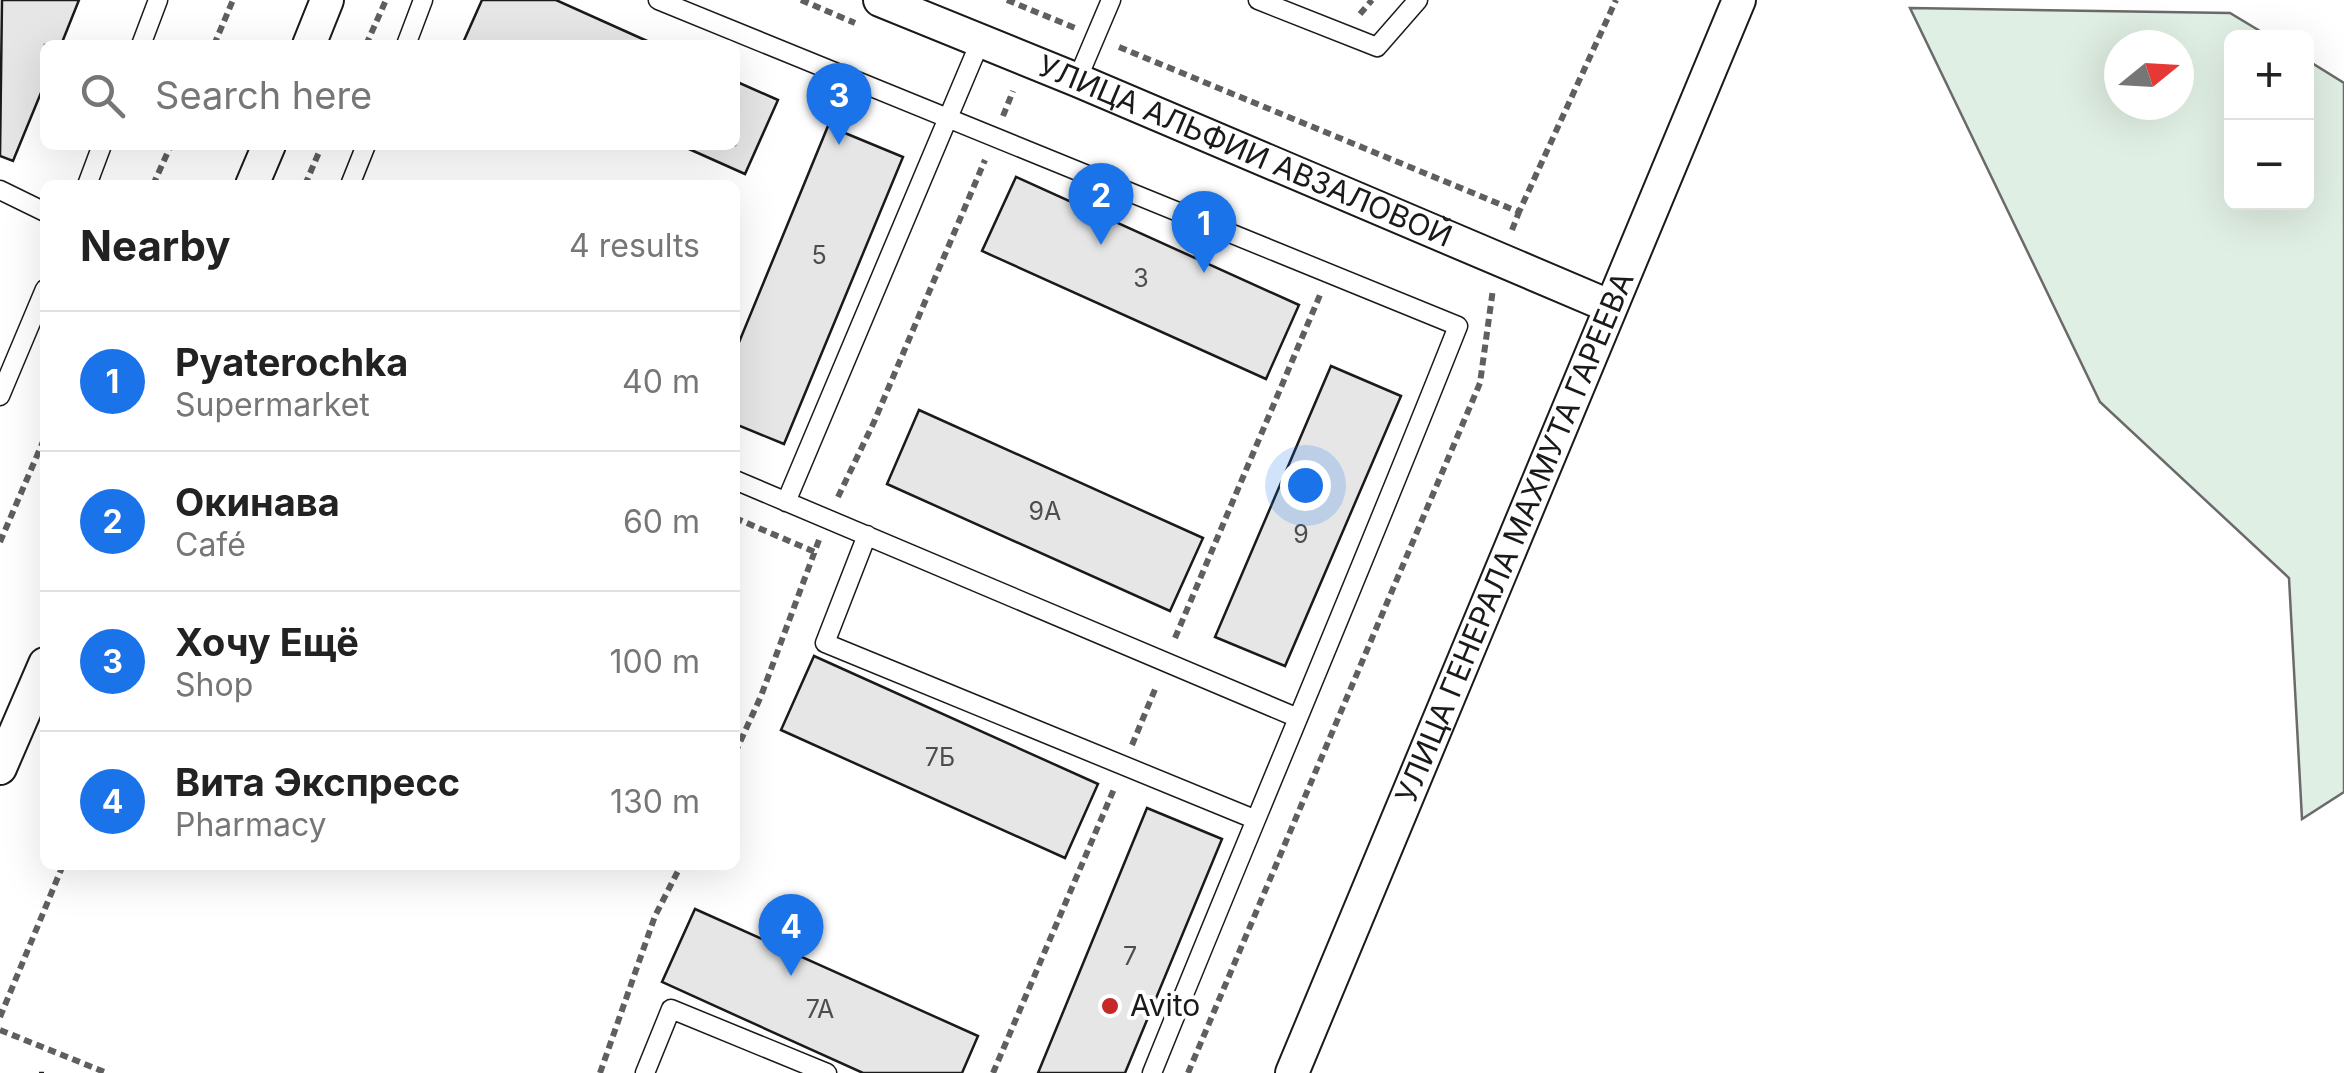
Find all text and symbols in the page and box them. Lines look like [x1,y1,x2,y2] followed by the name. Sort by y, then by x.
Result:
[2104,30,2194,120] north arrow
[2224,30,2314,210] map controls
[2224,30,2314,120] button: +
[40,40,740,150] search box
[1033,47,1458,254] street label: УЛИЦА АЛЬФИИ АВЗАЛОВОЙ
[806,62,872,145] pin: 3
[75,68,130,123] icon: search
[155,72,372,118] text: Search here
[2224,120,2314,210] button: −
[1068,162,1134,245] pin: 2
[1172,190,1236,273] pin: 1
[80,220,231,271] text: Nearby
[569,226,700,265] text: 4 results
[811,240,827,270] house number: 5
[1133,263,1149,293] house number: 3
[1388,266,1641,808] street label: УЛИЦА ГЕНЕРАЛА МАХМУТА ГАРЕЕВА
[175,339,408,385] text: Pyaterochka
[106,362,119,401] text: 1
[622,362,700,401] text: 40 m
[175,385,370,424] text: Supermarket
[1280,460,1331,511] your location
[175,479,340,525] text: Окинава
[1029,496,1061,526] house number: 9А
[102,502,123,541] text: 2
[623,502,700,541] text: 60 m
[1293,519,1309,549] house number: 9
[175,525,246,564] text: Café
[175,619,359,665] text: Хочу Ещё
[102,642,123,681] text: 3
[610,642,700,681] text: 100 m
[175,665,253,704] text: Shop
[925,742,955,772] house number: 7Б
[175,759,460,805] text: Вита Экспресс
[102,782,123,821] text: 4
[610,782,700,821] text: 130 m
[175,805,327,844] text: Pharmacy
[758,894,824,976] pin: 4
[1123,941,1137,971] house number: 7
[1130,987,1200,1023] place label: Avito
[806,994,834,1024] house number: 7А
[1099,995,1121,1017] marker: Avito

